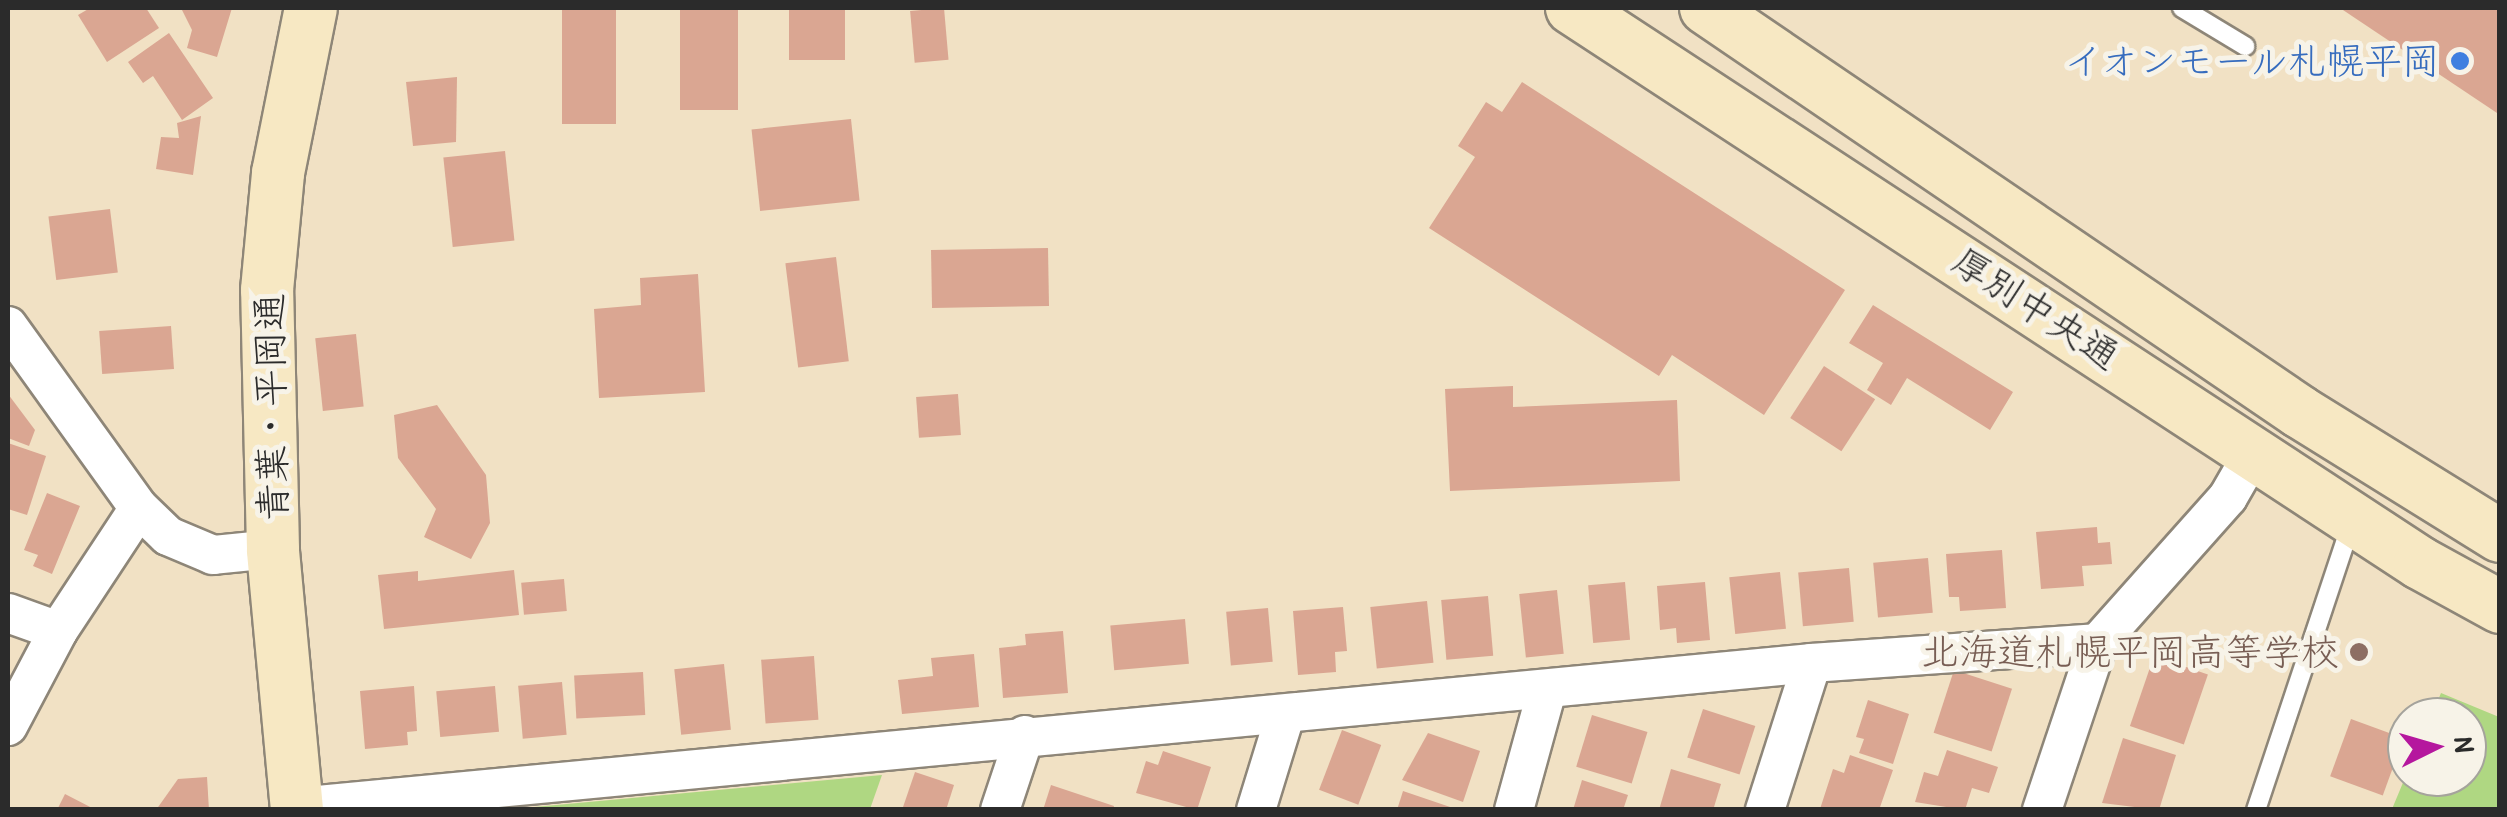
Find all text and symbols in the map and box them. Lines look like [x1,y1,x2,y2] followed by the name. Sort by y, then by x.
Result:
[2060,38,2440,84] place label: イオンモール札幌平岡
[2449,50,2471,72] marker: イオンモール札幌平岡
[1944,237,2128,379] street label: 厚別中央通
[246,293,296,521] street label: 青葉・平岡通
[1921,629,2339,675] place label: 北海道札幌平岡高等学校
[2348,641,2370,663] marker: 北海道札幌平岡高等学校
[2387,697,2487,797] north arrow
[2445,735,2484,754] text: N

